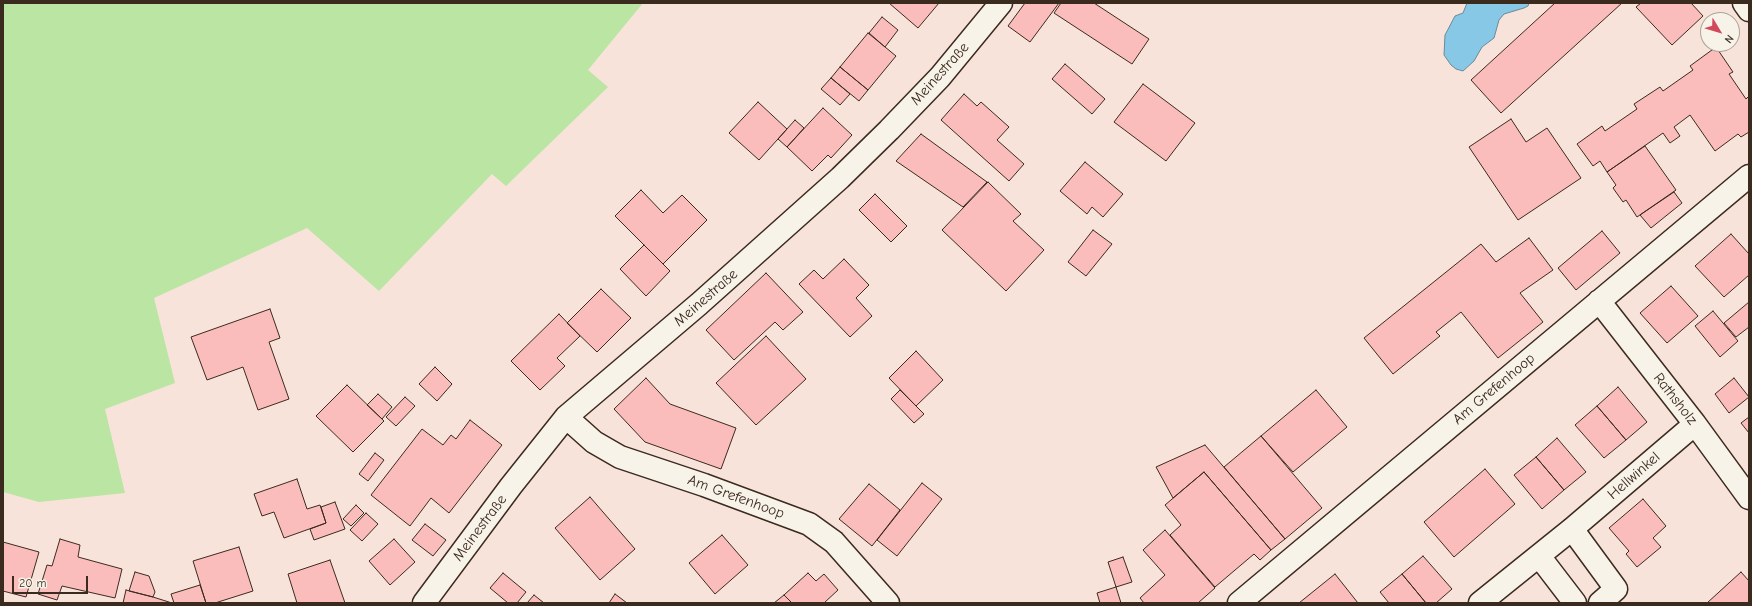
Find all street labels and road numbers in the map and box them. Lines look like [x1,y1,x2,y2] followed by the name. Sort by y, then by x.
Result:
[907,39,973,109] street label: Meinestraße
[670,265,742,331] street label: Meinestraße
[1449,349,1539,429] street label: Am Grefenhoop
[1649,369,1701,429] street label: Rathsholz
[1604,448,1664,504] street label: Hellwinkel
[685,471,787,523] street label: Am Grefenhoop
[449,491,511,565] street label: Meinestraße

